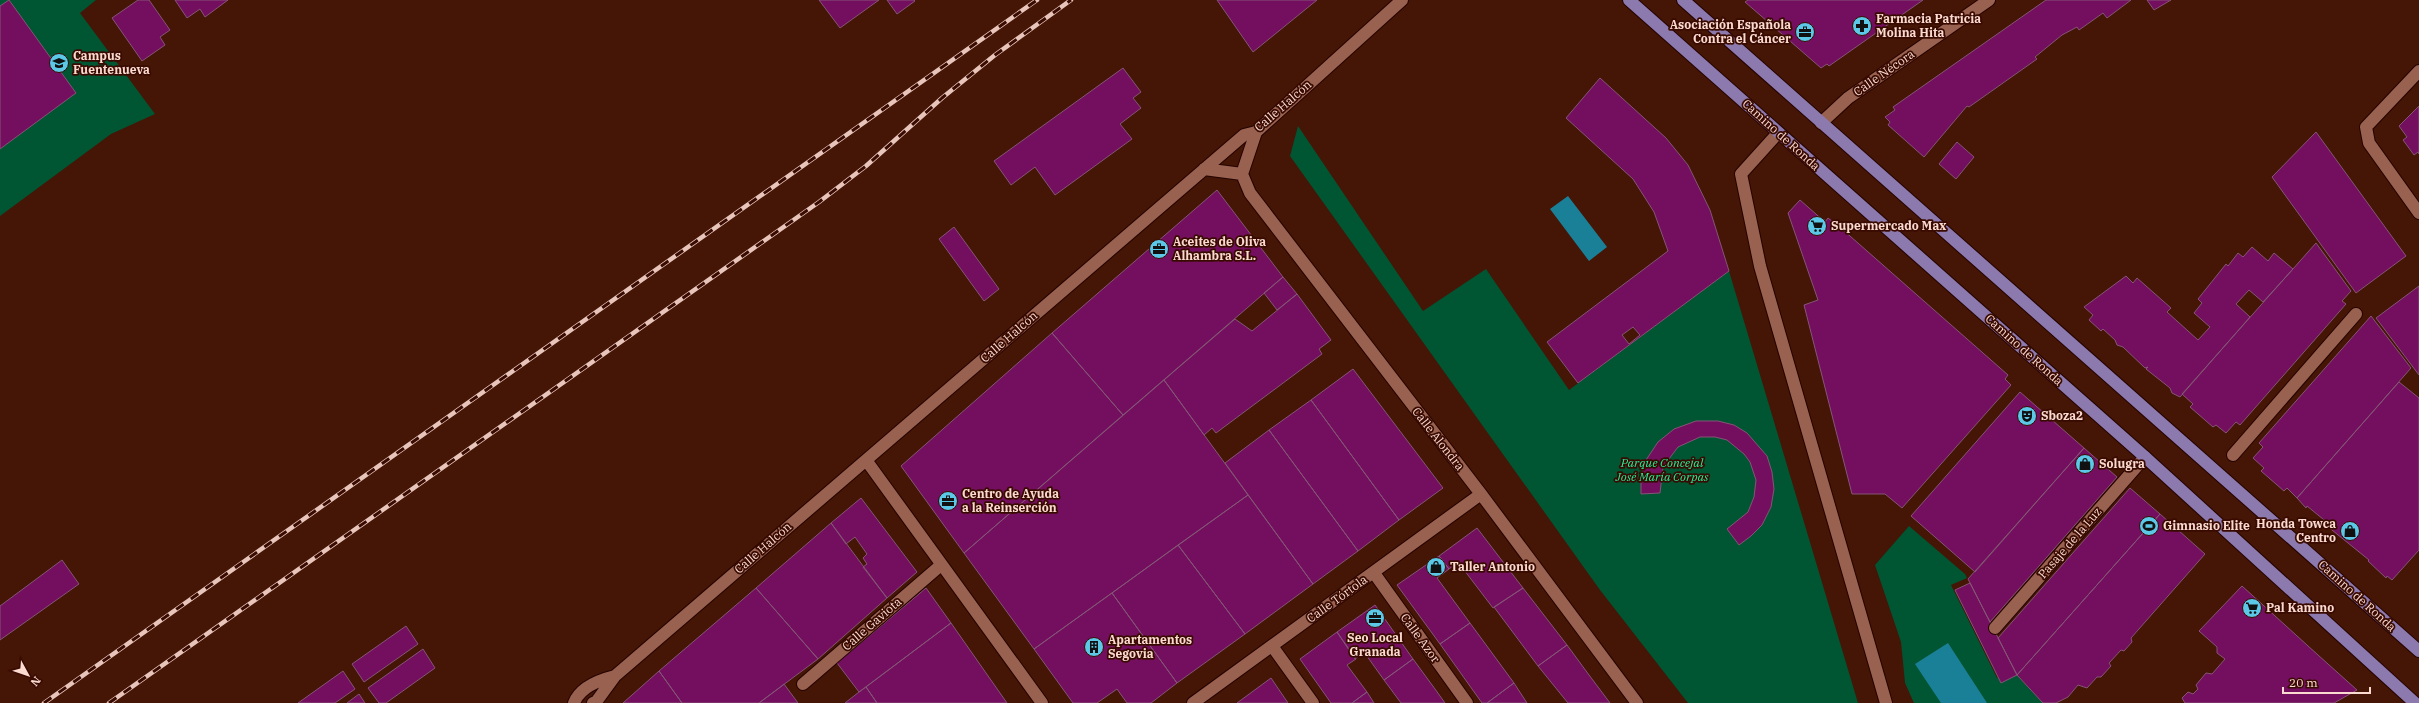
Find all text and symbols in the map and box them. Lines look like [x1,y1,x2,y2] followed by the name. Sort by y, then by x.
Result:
[1876,11,1981,40] place label: Farmacia Patricia Molina Hita
[1851,15,1873,37] pharmacy icon: Farmacia Patricia Molina Hita
[1670,17,1791,46] place label: Asociación Española Contra el Cáncer
[1794,21,1816,43] office icon: Asociación Española Contra el Cáncer
[1850,46,1917,99] street label: Calle Nécora
[73,48,150,77] place label: Campus Fuentenueva
[48,52,70,74] school or university icon: Campus Fuentenueva
[1251,77,1315,134] street label: Calle Halcón
[1739,96,1824,174] street label: Camino de Ronda
[1806,215,1828,237] supermarket icon: Supermercado Max
[1831,218,1946,233] place label: Supermercado Max
[1173,234,1266,263] place label: Aceites de Oliva Alhambra S.L.
[1148,238,1170,260] office icon: Aceites de Oliva Alhambra S.L.
[977,308,1041,365] street label: Calle Halcón
[1982,311,2067,389] street label: Camino de Ronda
[1409,404,1468,474] street label: Calle Alondra
[2016,405,2038,427] theatre icon: Sboza2
[2041,408,2083,423] place label: Sboza2
[2074,453,2096,475] shop icon: Solugra
[1614,455,1709,484] park label: Parque Concejal José María Corpas
[2099,456,2145,471] place label: Solugra
[962,486,1059,515] place label: Centro de Ayuda a la Reinserción
[937,490,959,512] office icon: Centro de Ayuda a la Reinserción
[2035,504,2105,581] street label: Pasaje de la Luz
[2138,515,2160,537] sports icon: Gimnasio Elite
[2256,516,2336,545] place label: Honda Towca Centro
[2163,518,2250,533] place label: Gimnasio Elite
[731,519,795,576] street label: Calle Halcón
[2339,520,2361,542] shop icon: Honda Towca Centro
[1425,556,1447,578] shop icon: Taller Antonio
[2315,557,2400,635] street label: Camino de Ronda
[1450,559,1535,574] place label: Taller Antonio
[1303,571,1370,626] street label: Calle Tórtola
[839,594,905,653] street label: Calle Gaviota
[2241,597,2263,619] supermarket icon: Pal Kamino
[2266,600,2334,615] place label: Pal Kamino
[1364,607,1386,629] office icon: Seo Local Granada
[1398,610,1444,666] street label: Calle Azor
[1347,630,1403,659] place label: Seo Local Granada
[1108,632,1192,661] place label: Apartamentos Segovia
[1083,636,1105,658] building icon: Apartamentos Segovia
[8,655,48,695] north arrow
[2283,669,2370,695] scale bar
[27,674,44,689] text: N
[2289,675,2318,690] text: 20 m

